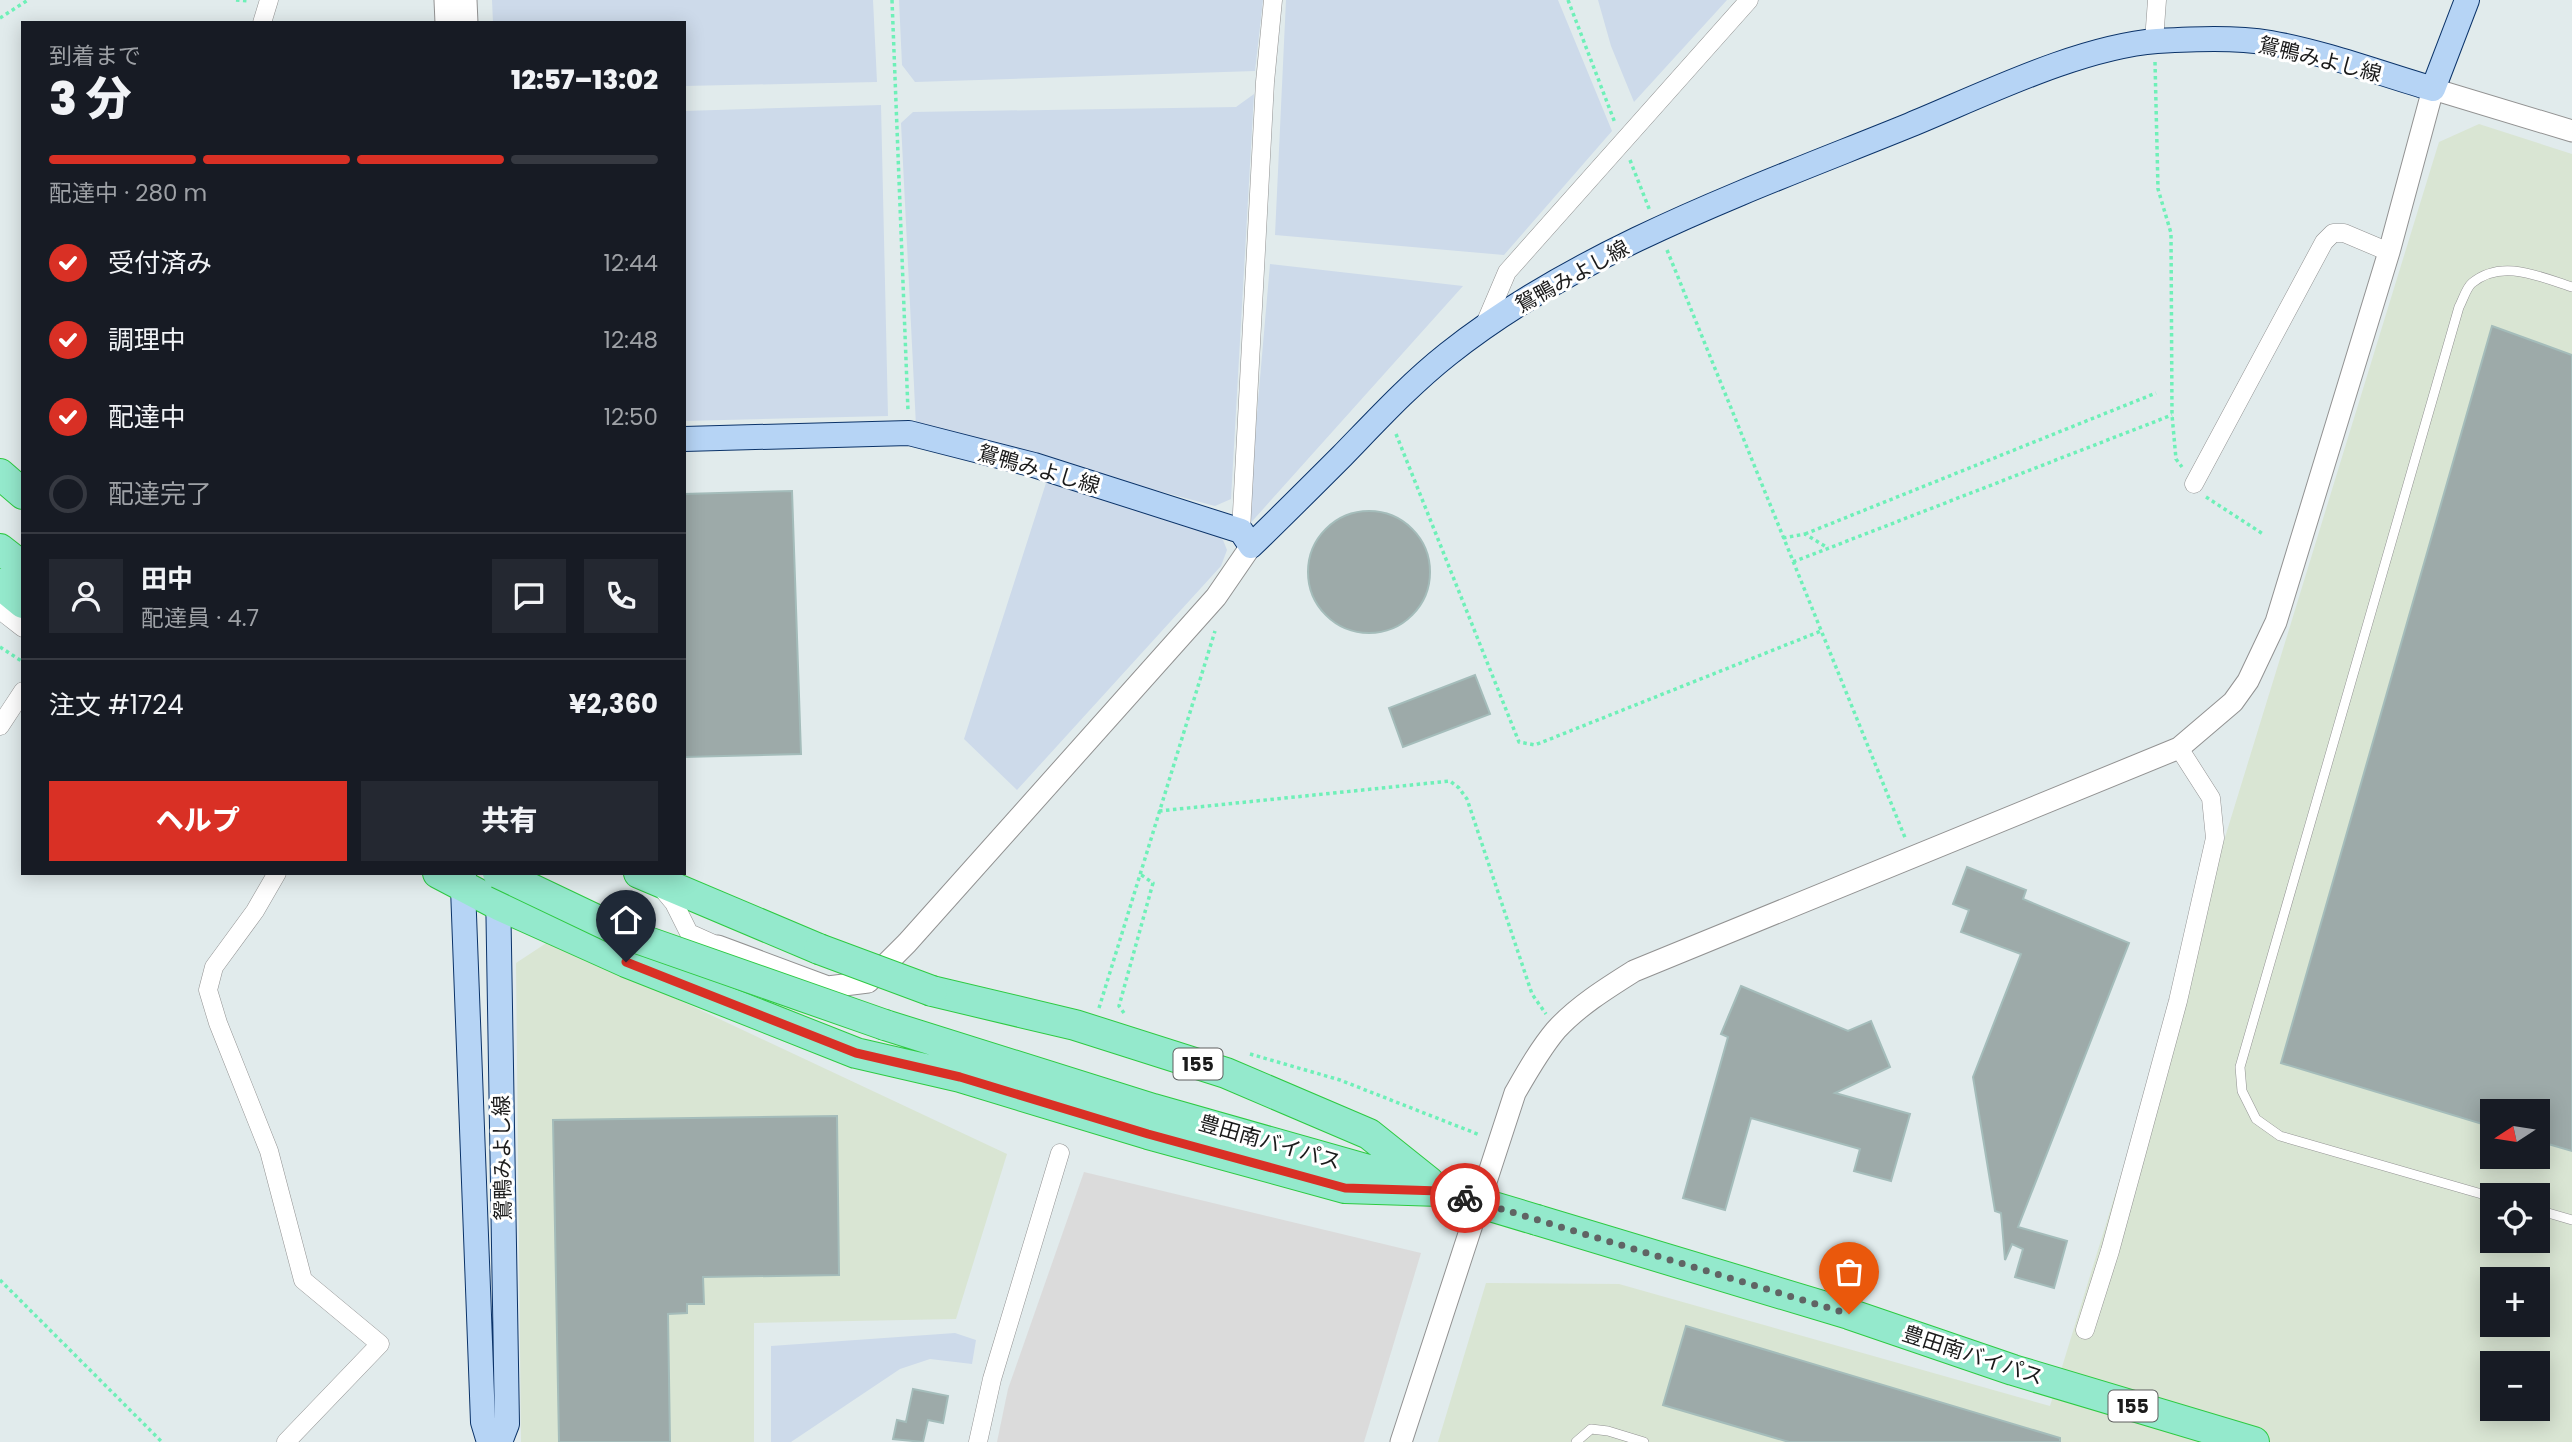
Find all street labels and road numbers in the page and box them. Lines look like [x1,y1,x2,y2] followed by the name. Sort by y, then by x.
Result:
[2255,30,2385,88] street label: 鴛鴨みよし線
[1510,233,1634,319] street label: 鴛鴨みよし線
[974,438,1104,500] street label: 鴛鴨みよし線
[1174,1048,1222,1080] road number: 155
[486,1095,518,1221] street label: 鴛鴨みよし線
[1196,1108,1344,1176] street label: 豊田南バイパス
[1899,1319,2047,1391] street label: 豊田南バイパス
[2108,1390,2158,1422] road number: 155

